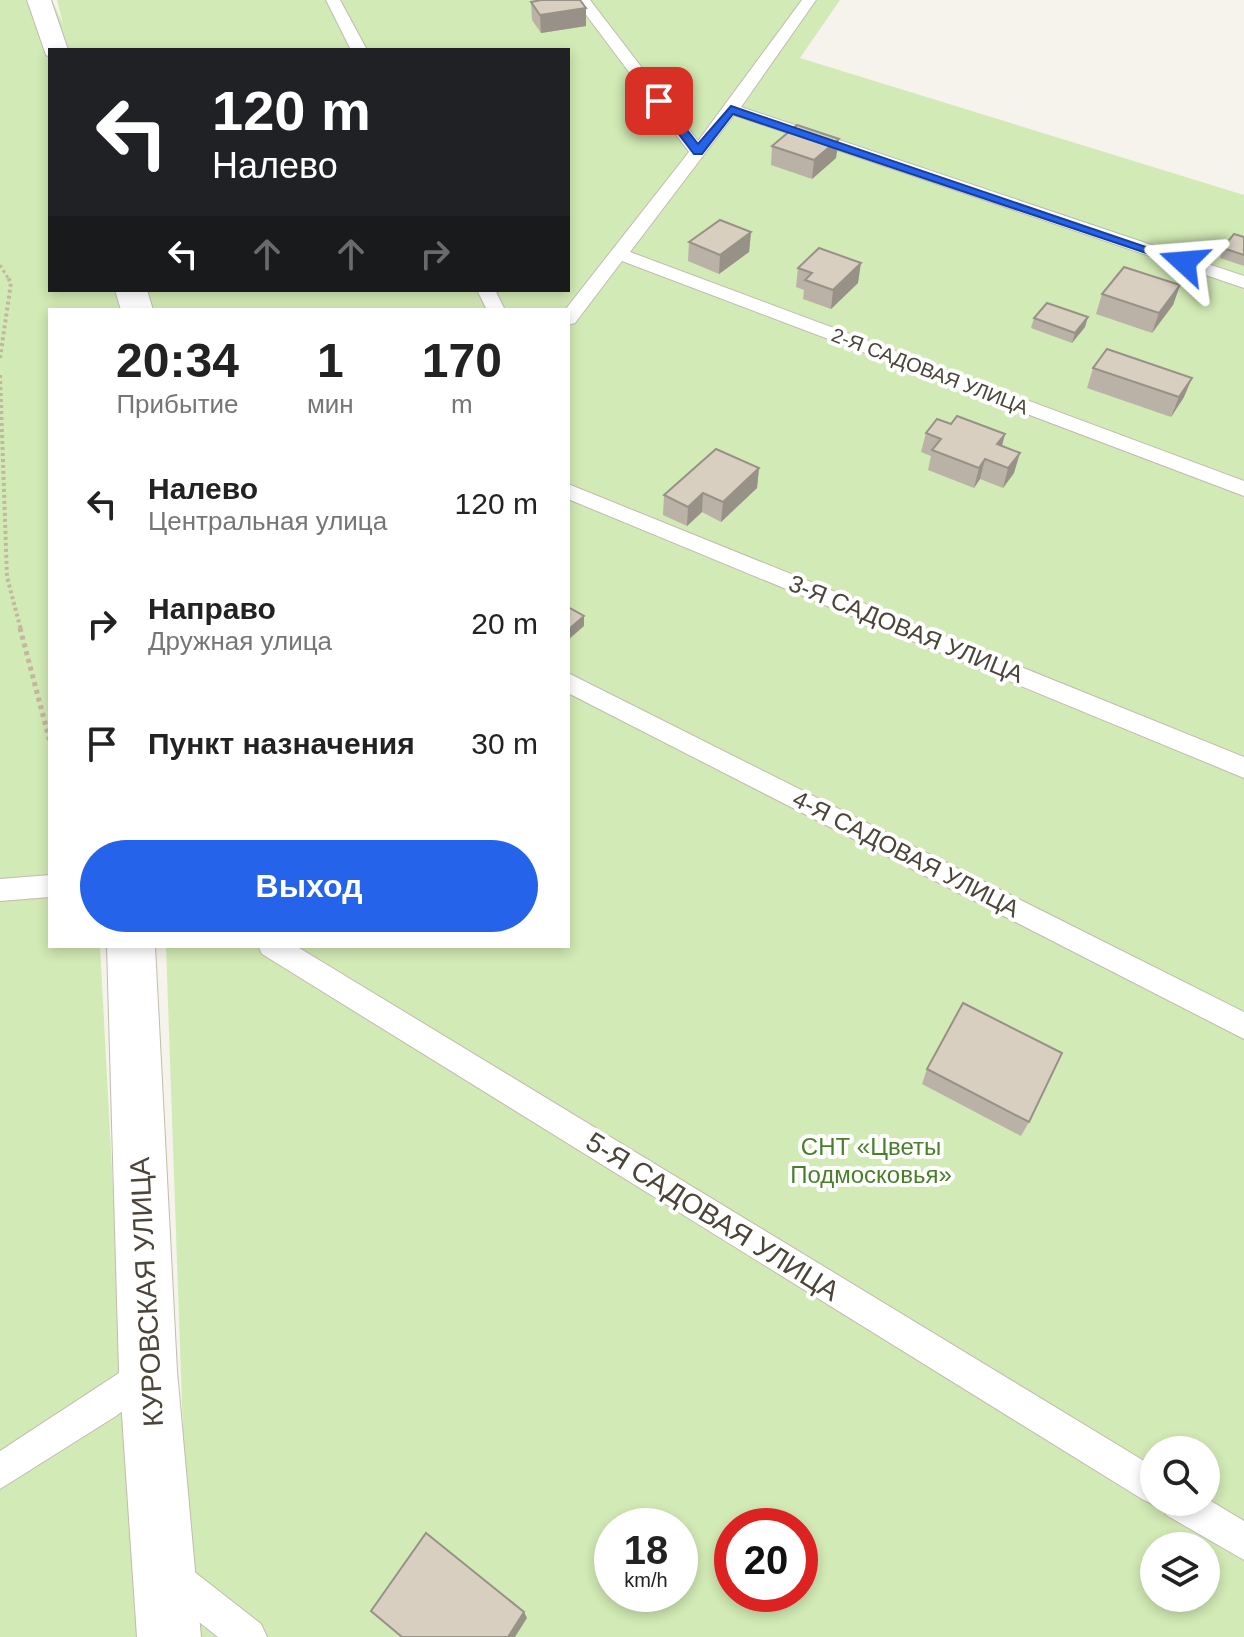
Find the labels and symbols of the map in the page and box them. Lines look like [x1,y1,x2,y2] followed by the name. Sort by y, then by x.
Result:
[625,67,693,135] pin
[1142,220,1226,304] position arrow
[829,323,1032,419] street label: 2-Я САДОВАЯ УЛИЦА
[785,569,1027,688] street label: 3-Я САДОВАЯ УЛИЦА
[789,785,1024,922] street label: 4-Я САДОВАЯ УЛИЦА
[581,1126,845,1307] street label: 5-Я САДОВАЯ УЛИЦА
[790,1133,952,1188] park label: СНТ «Цветы Подмосковья»
[124,1156,169,1428] street label: КУРОВСКАЯ УЛИЦА
[714,1508,818,1612] speed limit sign: 20

